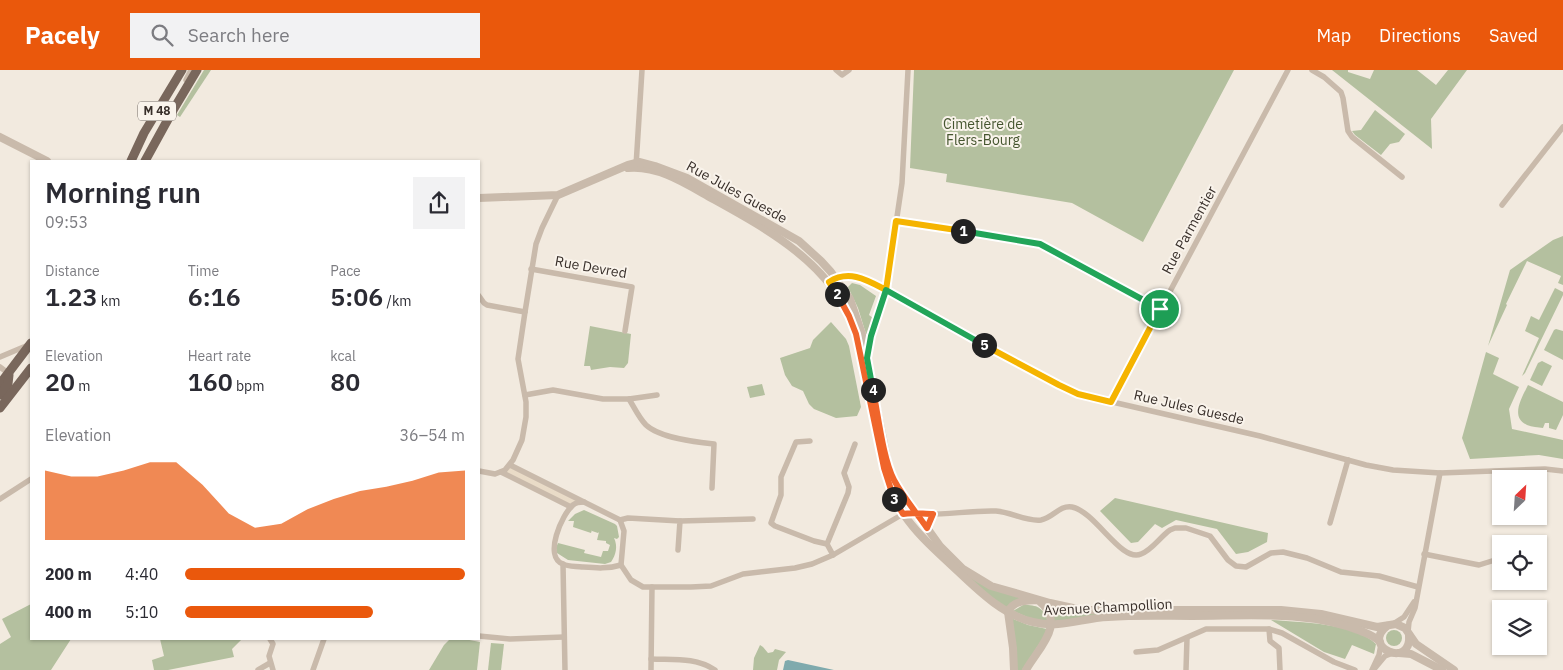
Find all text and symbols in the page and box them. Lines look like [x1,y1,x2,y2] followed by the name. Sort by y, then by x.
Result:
[130,13,480,58] search box
[25,19,100,51] text: Pacely
[148,21,176,49] icon: search
[188,23,290,47] text: Search here
[1316,24,1351,47] text: Map
[1379,24,1461,47] text: Directions
[1489,24,1538,47] text: Saved
[138,101,176,120] road number: M 48
[943,115,1023,149] park label: Cimetière de Flers-Bourg
[683,157,791,227] street label: Rue Jules Guesde
[45,174,201,211] text: Morning run
[413,177,465,229] button: share
[1157,183,1221,277] street label: Rue Parmentier
[45,212,88,232] text: 09:53
[950,218,976,244] pin: 1
[959,222,968,240] text: 1
[554,252,628,282] street label: Rue Devred
[45,262,100,280] text: Distance
[188,262,219,280] text: Time
[330,262,361,280] text: Pace
[45,280,97,313] text: 1.23
[188,280,241,313] text: 6:16
[330,280,383,313] text: 5:06
[824,282,850,306] pin: 2
[833,285,842,303] text: 2
[1139,288,1181,330] pin
[97,292,120,310] text: km
[383,292,412,310] text: /km
[1146,295,1174,323] icon: arrive
[972,332,996,358] pin: 5
[980,336,989,354] text: 5
[45,347,103,365] text: Elevation
[188,347,251,365] text: Heart rate
[330,347,356,365] text: kcal
[45,365,75,398] text: 20
[188,365,233,398] text: 160
[330,365,360,398] text: 80
[75,377,91,395] text: m
[233,377,264,395] text: bpm
[860,378,886,402] pin: 4
[869,381,878,399] text: 4
[1132,386,1246,429] street label: Rue Jules Guesde
[45,425,111,445] text: Elevation
[399,425,465,445] text: 36–54 m
[1492,470,1548,525] north arrow
[1492,470,1547,655] map controls
[882,486,906,512] pin: 3
[890,490,899,508] text: 3
[1492,535,1547,590] button: locate
[45,564,92,584] text: 200 m
[125,564,158,584] text: 4:40
[1043,595,1173,619] street label: Avenue Champollion
[1492,600,1547,655] button: layers
[45,602,92,622] text: 400 m
[125,602,158,622] text: 5:10

